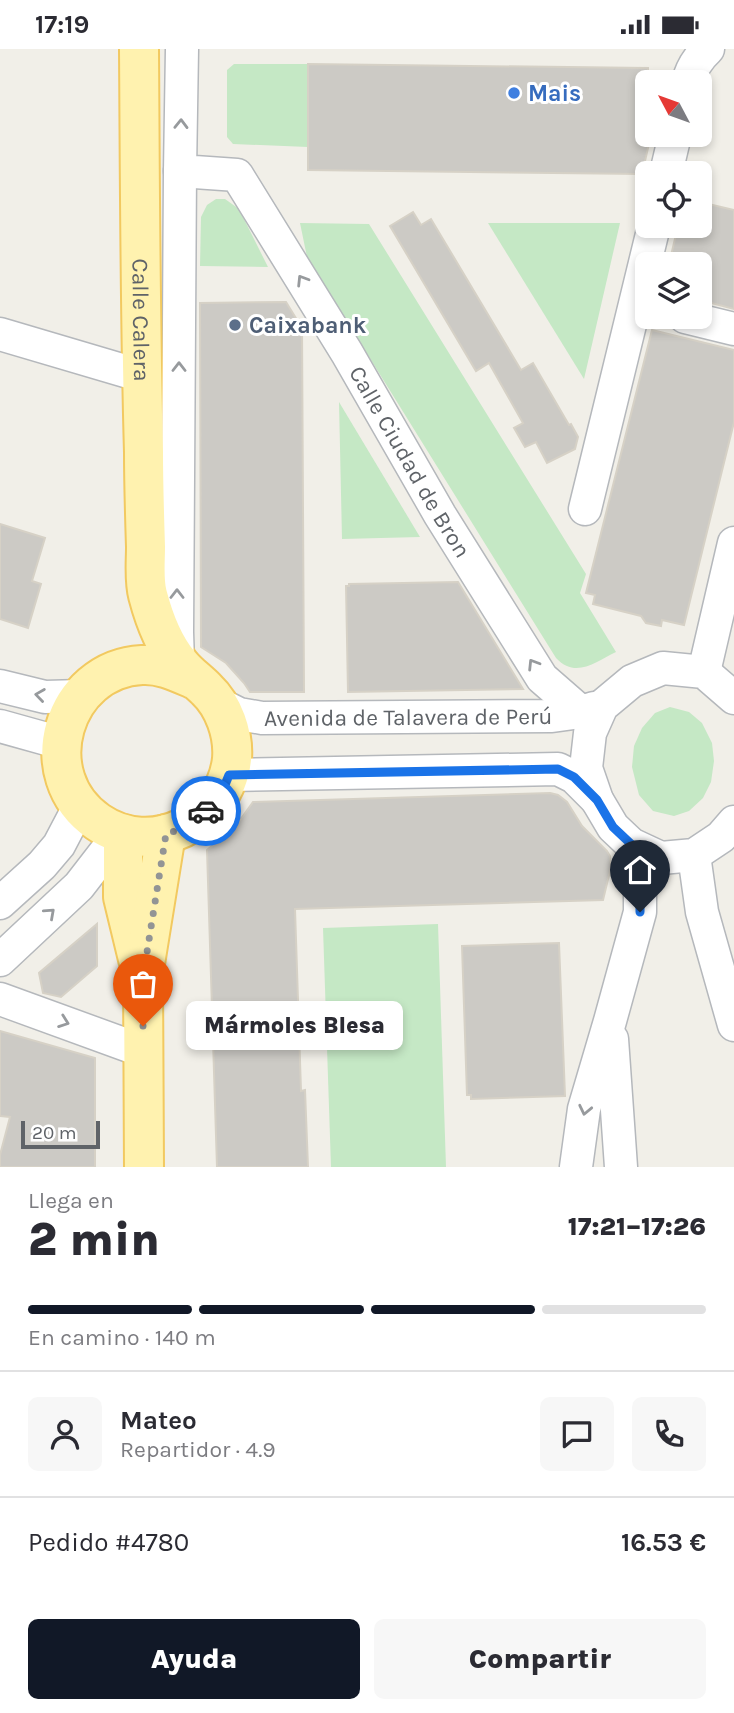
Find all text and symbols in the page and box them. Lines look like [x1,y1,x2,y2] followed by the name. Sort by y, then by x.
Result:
[35,9,89,40] text: 17:19
[635,70,712,147] north arrow
[635,70,712,329] map controls
[528,80,581,107] place label: Mais
[506,85,522,101] marker: Mais
[173,118,189,129] one-way arrow
[635,161,712,238] button: locate
[635,252,712,329] button: layers
[127,258,156,382] street label: Calle Calera
[297,275,310,288] one-way arrow
[249,312,367,339] place label: Caixabank
[227,317,243,333] marker: Caixabank
[171,361,187,372] one-way arrow
[344,361,477,562] street label: Calle Ciudad de Bron
[169,589,185,599] one-way arrow
[529,658,542,671] one-way arrow
[34,688,46,703] one-way arrow
[264,702,552,731] street label: Avenida de Talavera de Perú
[171,776,241,846] courier
[187,792,225,830] icon: car
[610,840,670,912] pin
[621,851,659,889] icon: home
[42,909,55,921] one-way arrow
[113,954,173,1026] pin
[124,965,162,1003] icon: bag
[185,1002,402,1051] callout: Mármoles Blesa
[204,1012,385,1039] text: Mármoles Blesa
[58,1014,70,1028] one-way arrow
[578,1104,593,1116] one-way arrow
[21,1118,100,1150] scale bar
[32,1122,77,1144] text: 20 m
[28,1187,114,1214] text: Llega en
[568,1211,706,1242] text: 17:21–17:26
[28,1213,160,1267] text: 2 min
[28,1324,216,1351] text: En camino · 140 m
[28,1397,102,1471] button: person
[540,1397,614,1471] button: chat
[632,1397,706,1471] button: phone
[120,1405,197,1436] text: Mateo
[120,1436,276,1463] text: Repartidor · 4.9
[28,1527,189,1558] text: Pedido #4780
[621,1527,706,1558] text: 16.53 €
[28,1619,360,1699] button: Ayuda
[374,1619,706,1699] button: Compartir

